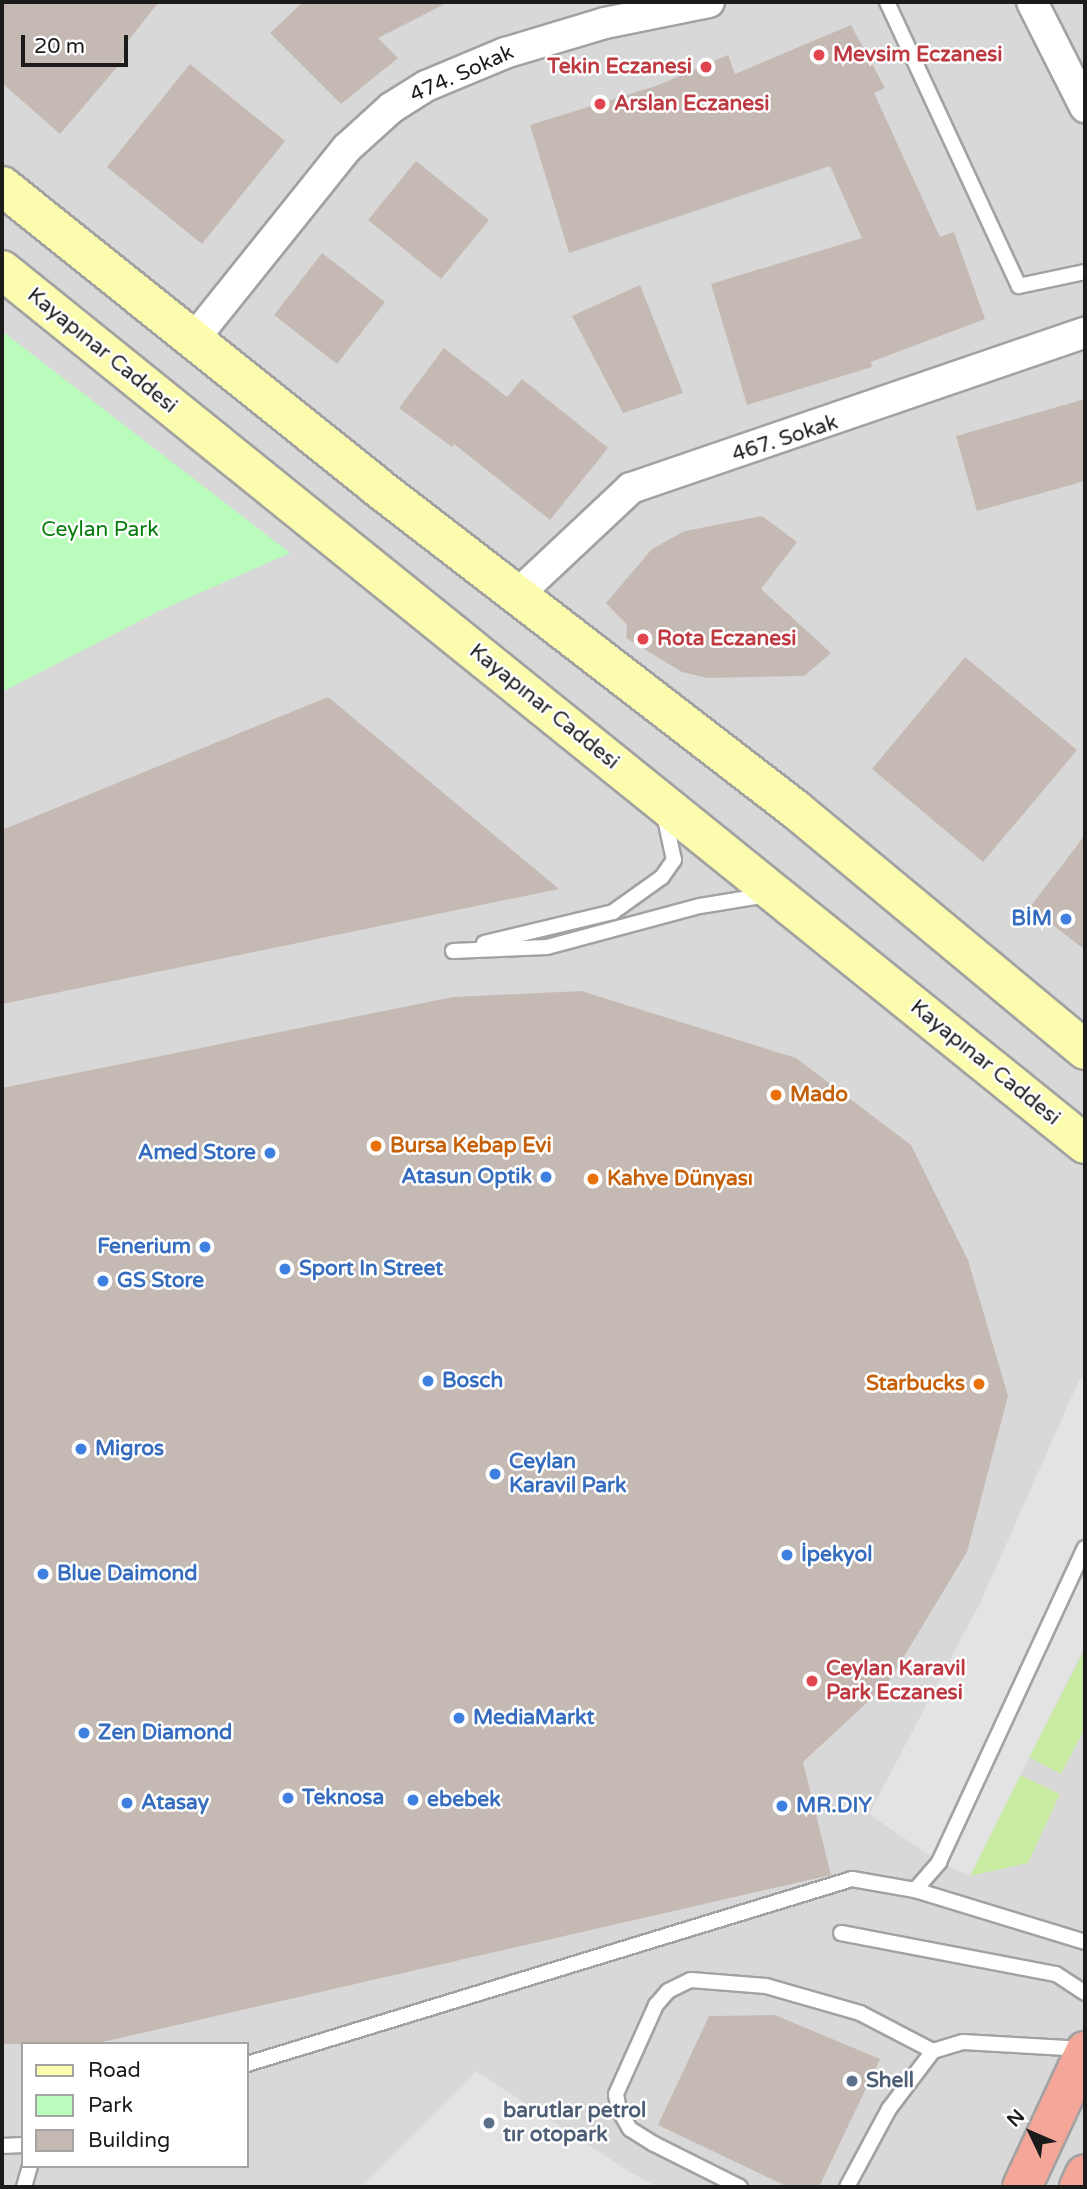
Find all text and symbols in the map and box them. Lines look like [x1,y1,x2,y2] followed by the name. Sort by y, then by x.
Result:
[24,21,131,65] scale bar
[34,34,85,59] text: 20 m
[406,40,518,108] street label: 474. Sokak
[833,42,1002,68] place label: Mevsim Eczanesi
[811,47,827,63] marker: Mevsim Eczanesi
[547,54,692,80] place label: Tekin Eczanesi
[698,59,714,75] marker: Tekin Eczanesi
[614,91,769,117] place label: Arslan Eczanesi
[592,96,608,112] marker: Arslan Eczanesi
[22,283,182,419] street label: Kayapınar Caddesi
[729,410,841,468] street label: 467. Sokak
[41,517,159,543] park label: Ceylan Park
[657,626,796,652] place label: Rota Eczanesi
[635,631,651,647] marker: Rota Eczanesi
[464,639,624,775] street label: Kayapınar Caddesi
[1011,906,1052,932] place label: BİM
[1058,911,1074,927] marker: BİM
[905,995,1065,1131] street label: Kayapınar Caddesi
[790,1082,848,1108] place label: Mado
[768,1087,784,1103] marker: Mado
[390,1133,552,1159] place label: Bursa Kebap Evi
[368,1138,384,1154] marker: Bursa Kebap Evi
[138,1140,256,1166] place label: Amed Store
[262,1145,278,1161] marker: Amed Store
[401,1164,532,1190] place label: Atasun Optik
[607,1166,753,1192] place label: Kahve Dünyası
[538,1169,554,1185] marker: Atasun Optik
[585,1171,601,1187] marker: Kahve Dünyası
[97,1234,191,1260] place label: Fenerium
[197,1239,213,1255] marker: Fenerium
[299,1256,443,1282] place label: Sport In Street
[277,1261,293,1277] marker: Sport In Street
[117,1268,204,1294] place label: GS Store
[95,1273,111,1289] marker: GS Store
[442,1368,503,1394] place label: Bosch
[866,1371,965,1397] place label: Starbucks
[420,1373,436,1389] marker: Bosch
[971,1376,987,1392] marker: Starbucks
[95,1436,164,1462] place label: Migros
[73,1441,89,1457] marker: Migros
[509,1449,626,1499] place label: Ceylan Karavil Park
[487,1466,503,1482] marker: Ceylan Karavil Park
[801,1542,872,1568] place label: İpekyol
[779,1547,795,1563] marker: İpekyol
[57,1561,197,1587] place label: Blue Daimond
[35,1566,51,1582] marker: Blue Daimond
[826,1656,966,1706] place label: Ceylan Karavil Park Eczanesi
[804,1673,820,1689] marker: Ceylan Karavil Park Eczanesi
[473,1705,594,1731] place label: MediaMarkt
[451,1710,467,1726] marker: MediaMarkt
[98,1720,232,1746] place label: Zen Diamond
[76,1725,92,1741] marker: Zen Diamond
[302,1785,384,1811] place label: Teknosa
[427,1787,501,1813] place label: ebebek
[141,1790,209,1816] place label: Atasay
[280,1790,296,1806] marker: Teknosa
[405,1792,421,1808] marker: ebebek
[796,1793,872,1819] place label: MR.DIY
[119,1795,135,1811] marker: Atasay
[774,1798,790,1814] marker: MR.DIY
[21,2042,248,2168] legend
[88,2058,141,2083] text: Road
[866,2068,914,2094] place label: Shell
[844,2073,860,2089] marker: Shell
[88,2093,133,2118] text: Park
[503,2098,646,2148] place label: barutlar petrol tır otopark
[996,2098,1066,2168] north arrow
[1003,2105,1029,2132] text: N
[481,2115,497,2131] marker: barutlar petrol tır otopark
[88,2128,170,2153] text: Building

